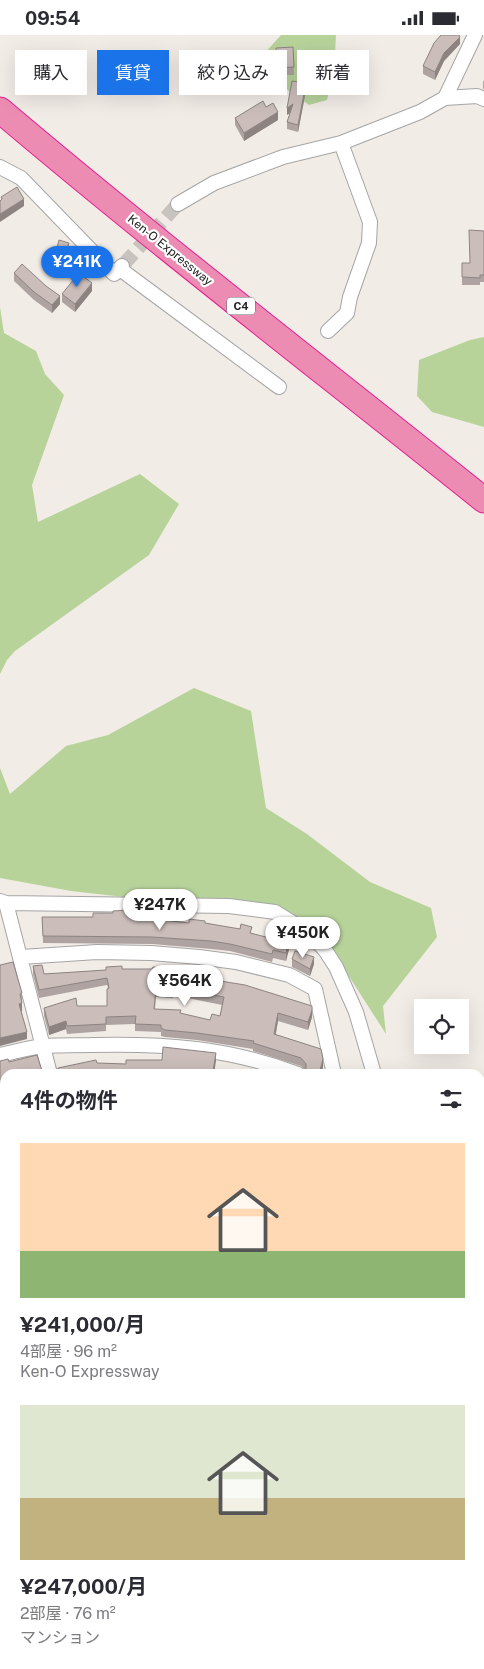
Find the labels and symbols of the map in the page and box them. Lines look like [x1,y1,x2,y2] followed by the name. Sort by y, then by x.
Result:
[125,212,215,289] street label: Ken-O Expressway
[42,245,112,288] pin: ¥241K
[227,297,255,315] road number: C4
[125,889,195,931] pin: ¥247K
[268,917,338,959] pin: ¥450K
[150,965,220,1007] pin: ¥564K

